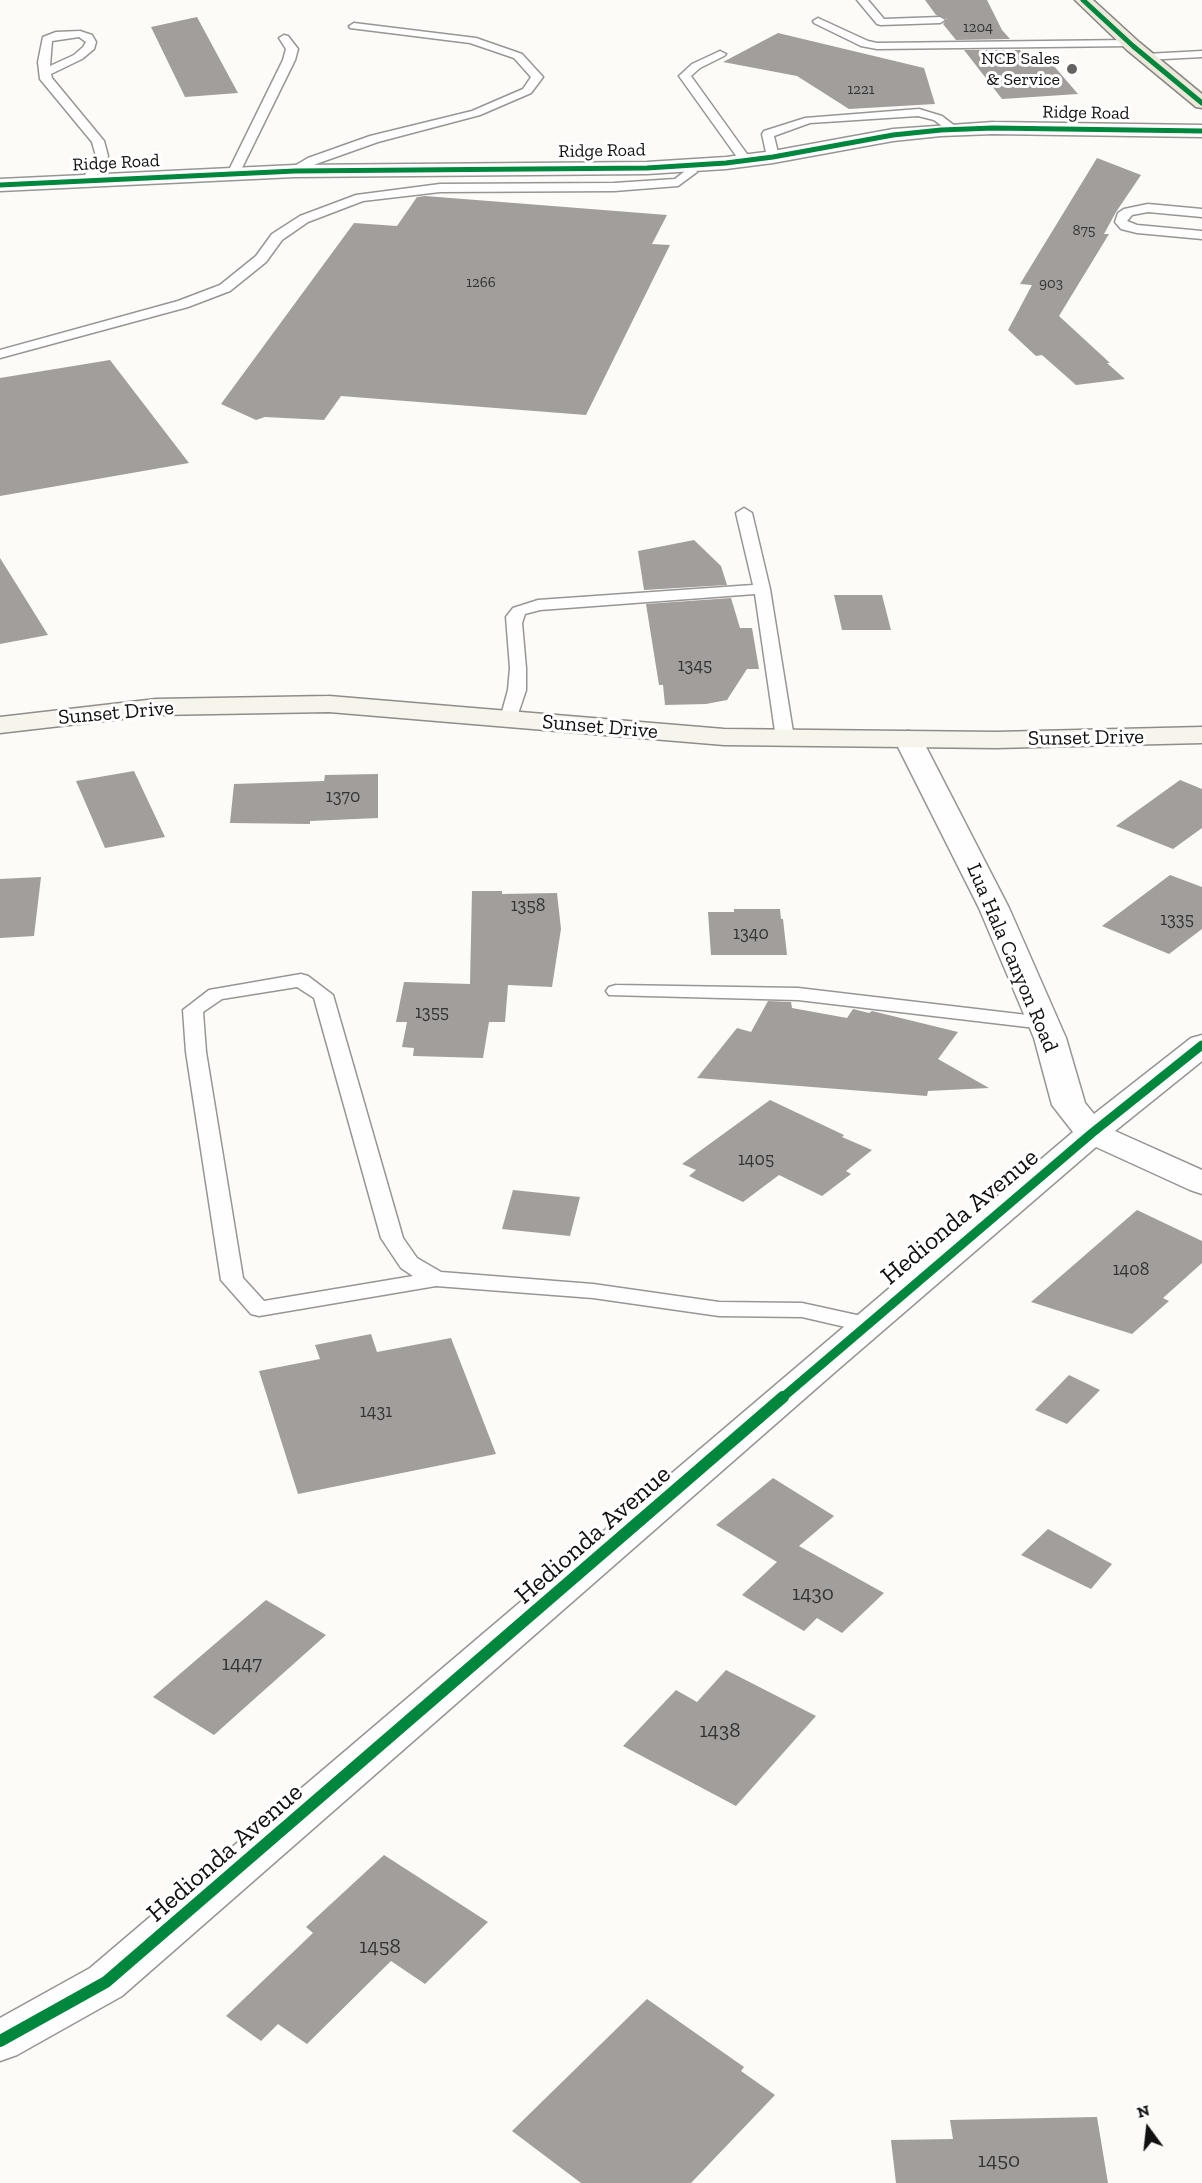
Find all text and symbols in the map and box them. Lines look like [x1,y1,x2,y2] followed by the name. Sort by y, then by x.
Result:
[963,19,993,37] house number: 1204
[981,48,1060,90] place label: NCB Sales & Service
[1065,62,1079,76] marker: NCB Sales & Service
[848,81,874,99] house number: 1221
[1042,101,1130,125] street label: Ridge Road
[558,139,646,163] street label: Ridge Road
[72,150,160,176] street label: Ridge Road
[1073,222,1095,240] house number: 875
[466,274,496,292] house number: 1266
[1039,275,1063,293] house number: 903
[678,655,712,677] house number: 1345
[57,695,175,731] street label: Sunset Drive
[541,709,659,745] street label: Sunset Drive
[1028,724,1144,752] street label: Sunset Drive
[326,786,360,808] house number: 1370
[961,860,1063,1056] street label: Lua Hala Canyon Road
[511,895,545,917] house number: 1358
[1160,909,1194,931] house number: 1335
[733,923,769,945] house number: 1340
[415,1002,449,1024] house number: 1355
[875,1142,1045,1292] street label: Hedionda Avenue
[738,1149,774,1171] house number: 1405
[1113,1259,1149,1281] house number: 1408
[360,1401,392,1423] house number: 1431
[509,1459,677,1611] street label: Hedionda Avenue
[792,1581,834,1607] house number: 1430
[222,1651,262,1677] house number: 1447
[700,1718,740,1744] house number: 1438
[141,1777,309,1929] street label: Hedionda Avenue
[359,1934,401,1960] house number: 1458
[1118,2099,1178,2159] north arrow
[1135,2100,1152,2122] text: N
[978,2148,1020,2174] house number: 1450

